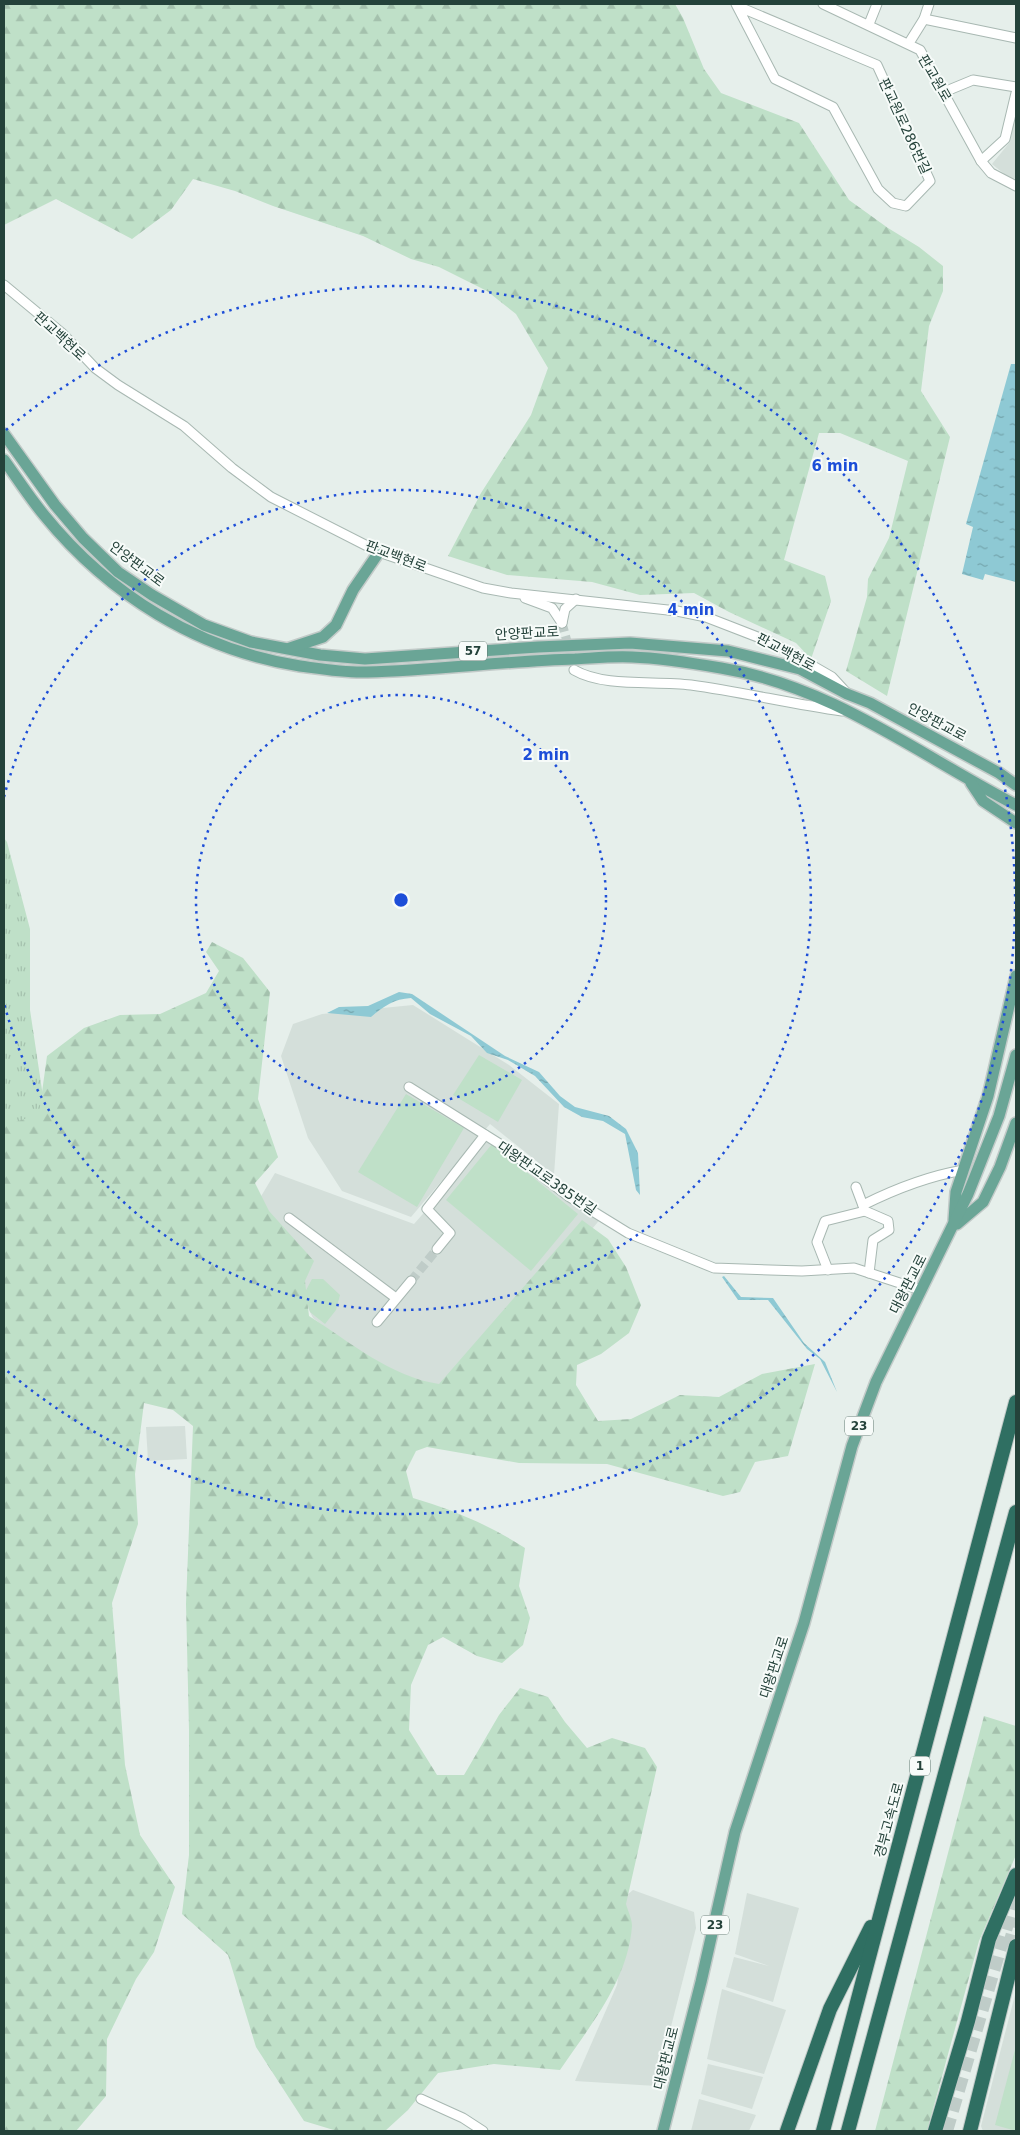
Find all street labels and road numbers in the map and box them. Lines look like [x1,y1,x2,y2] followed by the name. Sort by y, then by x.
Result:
[915,52,955,104] street label: 판교원로
[876,75,934,177] street label: 판교원로286번길
[31,308,89,364] street label: 판교백현로
[363,537,429,575] street label: 판교백현로
[106,538,168,590] street label: 안양판교로
[494,623,560,643] street label: 안양판교로
[754,630,818,674] street label: 판교백현로
[459,641,487,660] road number: 57
[905,700,969,744] street label: 안양판교로
[495,1138,599,1218] street label: 대왕판교로385번길
[886,1252,930,1316] street label: 대왕판교로
[845,1416,873,1435] road number: 23
[756,1634,792,1700] street label: 대왕판교로
[910,1756,930,1775] road number: 1
[871,1780,907,1859] street label: 경부고속도로
[701,1916,729,1934] road number: 23
[650,2025,682,2091] street label: 대왕판교로

